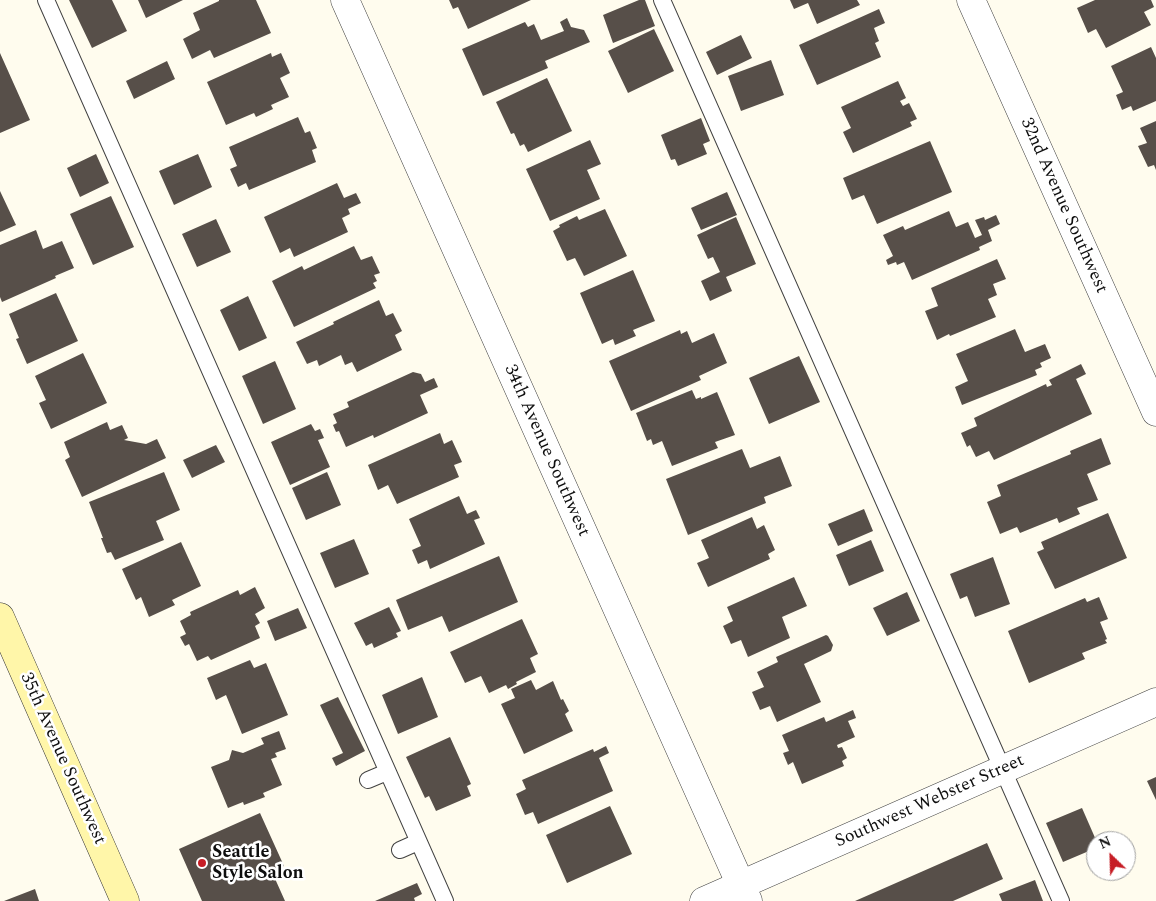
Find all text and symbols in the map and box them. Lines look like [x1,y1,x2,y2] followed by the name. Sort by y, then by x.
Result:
[1015,115,1111,297] street label: 32nd Avenue Southwest
[498,362,594,540] street label: 34th Avenue Southwest
[14,670,110,848] street label: 35th Avenue Southwest
[832,750,1028,854] street label: Southwest Webster Street
[1086,831,1136,881] north arrow
[1096,831,1115,855] text: N
[212,842,304,884] place label: Seattle Style Salon
[196,857,208,869] marker: Seattle Style Salon

